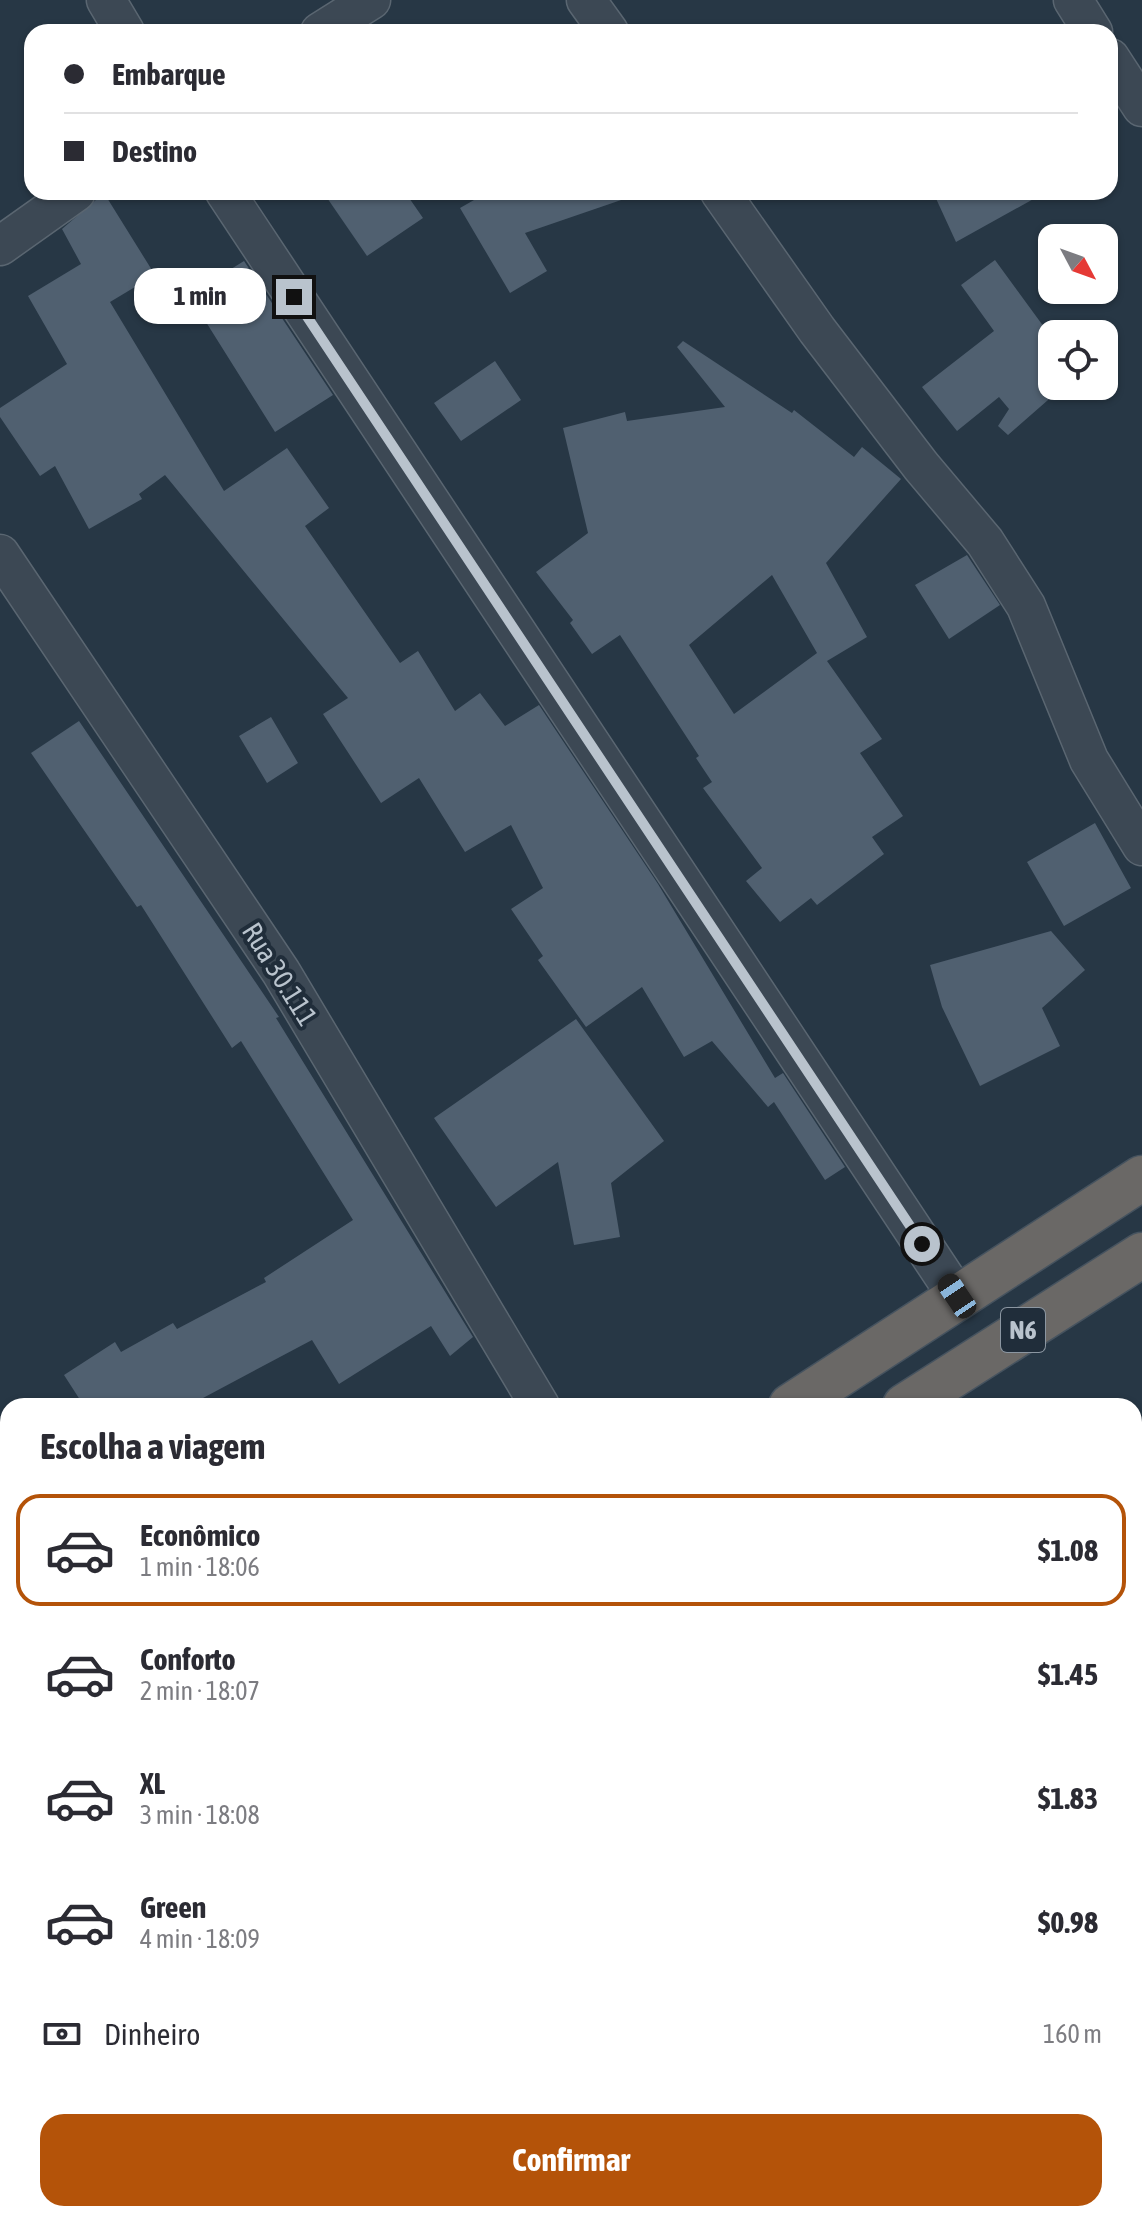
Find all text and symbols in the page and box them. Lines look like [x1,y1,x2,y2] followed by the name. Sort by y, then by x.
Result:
[112,57,226,91] text: Embarque
[112,134,197,168] text: Destino
[1038,224,1118,304] north arrow
[1038,224,1118,400] map controls
[134,269,266,325] callout: 1 min
[276,279,312,315] route end
[173,281,227,311] text: 1 min
[1038,320,1118,400] button: locate
[236,917,324,1031] street label: Rua 30.111
[904,1226,940,1262] route start
[934,1269,980,1323] car
[1001,1308,1045,1352] road number: N6
[40,1425,266,1467] text: Escolha a viagem
[44,1514,116,1586] icon: car
[140,1518,260,1552] text: Econômico
[1038,1533,1098,1567] text: $1.08
[140,1552,260,1582] text: 1 min · 18:06
[44,1638,116,1710] icon: car
[140,1642,236,1676] text: Conforto
[1038,1657,1098,1691] text: $1.45
[140,1676,260,1706] text: 2 min · 18:07
[44,1762,116,1834] icon: car
[140,1766,165,1800] text: XL
[1038,1781,1098,1815] text: $1.83
[140,1800,260,1830] text: 3 min · 18:08
[44,1886,116,1958] icon: car
[140,1890,206,1924] text: Green
[1038,1905,1098,1939] text: $0.98
[140,1924,260,1954] text: 4 min · 18:09
[40,2012,84,2056] icon: cash
[104,2017,200,2051] text: Dinheiro
[1043,2019,1102,2049] text: 160 m
[40,2114,1102,2206] button: Confirmar

